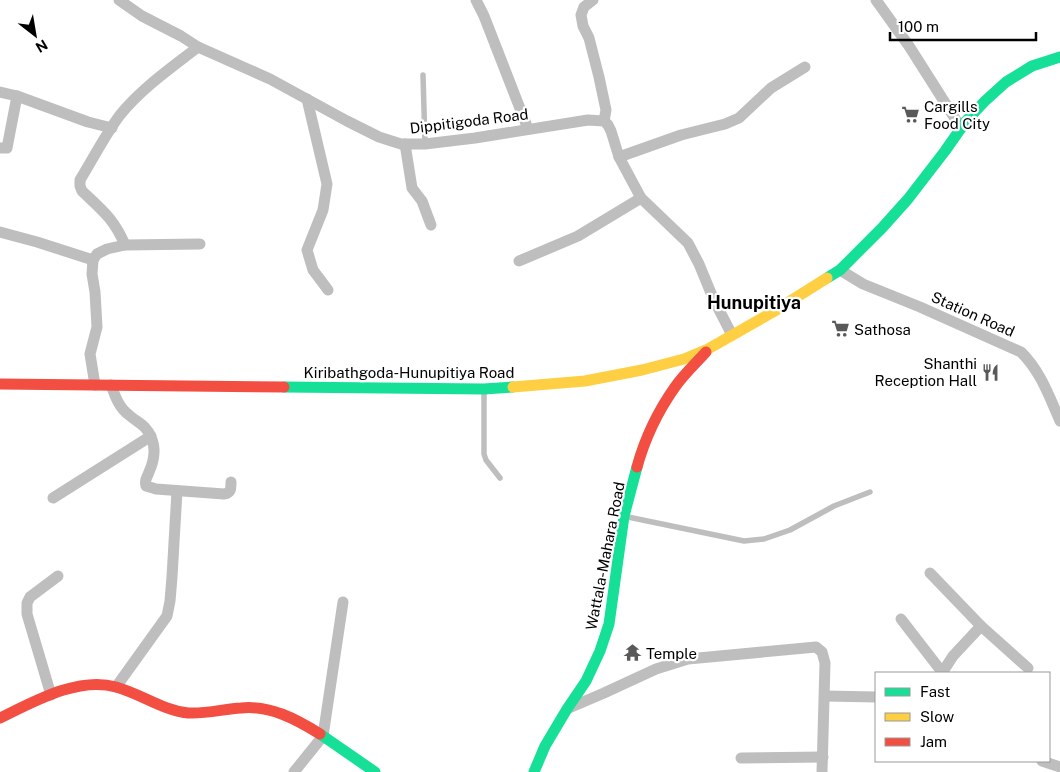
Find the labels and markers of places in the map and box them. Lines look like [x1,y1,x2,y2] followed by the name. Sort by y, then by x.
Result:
[924,98,990,132] place label: Cargills Food City
[900,105,920,125] supermarket icon: Cargills Food City
[830,319,850,339] supermarket icon: Sathosa
[854,321,911,338] place label: Sathosa
[874,355,977,389] place label: Shanthi Reception Hall
[981,362,1001,382] restaurant icon: Shanthi Reception Hall
[622,643,642,663] temple icon: Temple
[646,645,697,662] place label: Temple

